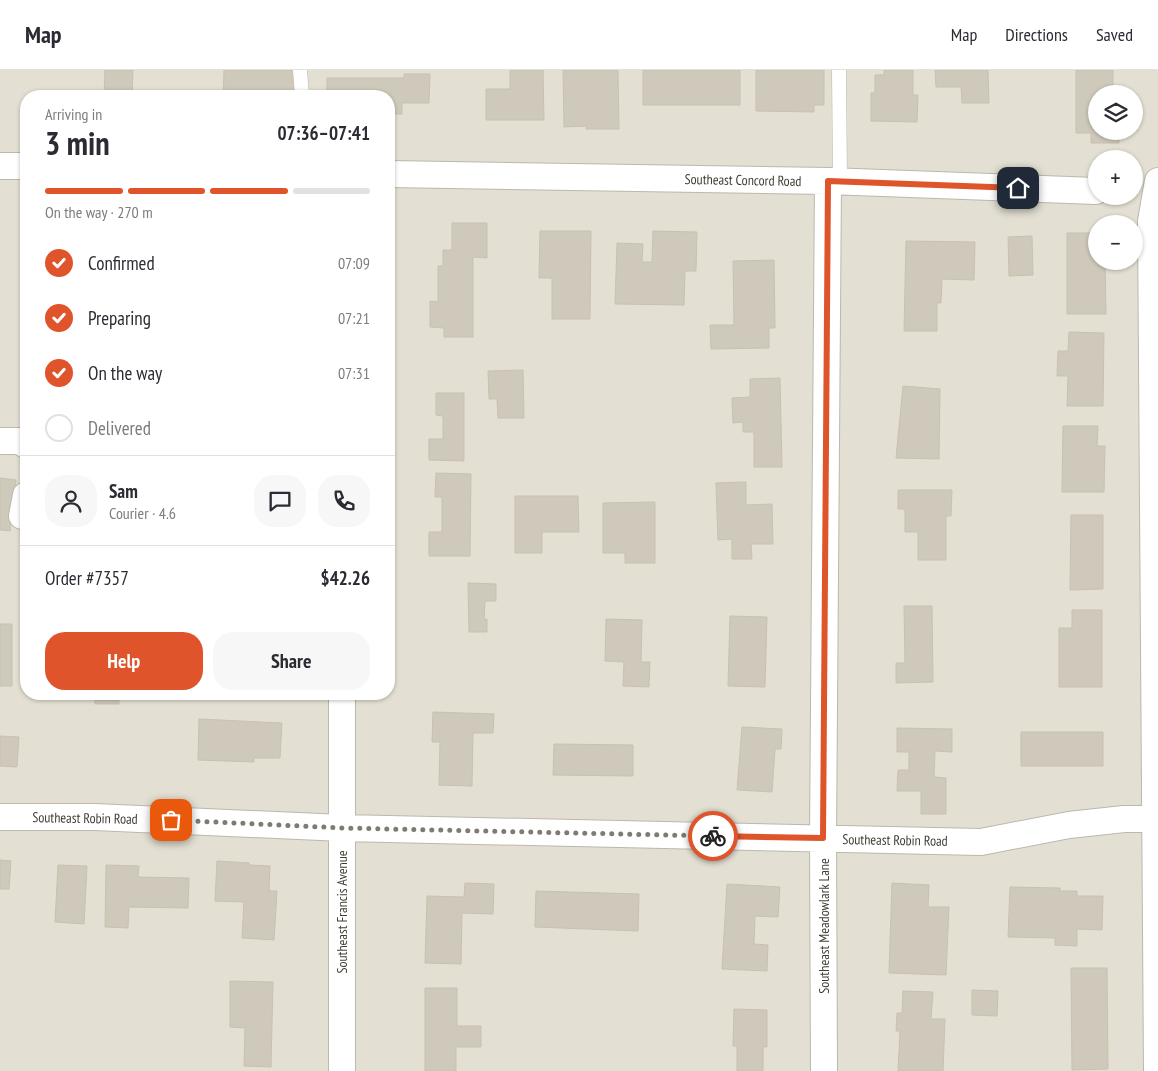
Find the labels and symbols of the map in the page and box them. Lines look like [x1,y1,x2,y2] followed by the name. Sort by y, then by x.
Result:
[997,167,1039,209] pin
[684,170,802,190] street label: Southeast Concord Road
[150,799,192,841] pin
[32,808,138,828] street label: Southeast Robin Road
[688,811,738,861] courier
[842,830,948,850] street label: Southeast Robin Road
[333,850,351,974] street label: Southeast Francis Avenue
[815,858,833,994] street label: Southeast Meadowlark Lane

